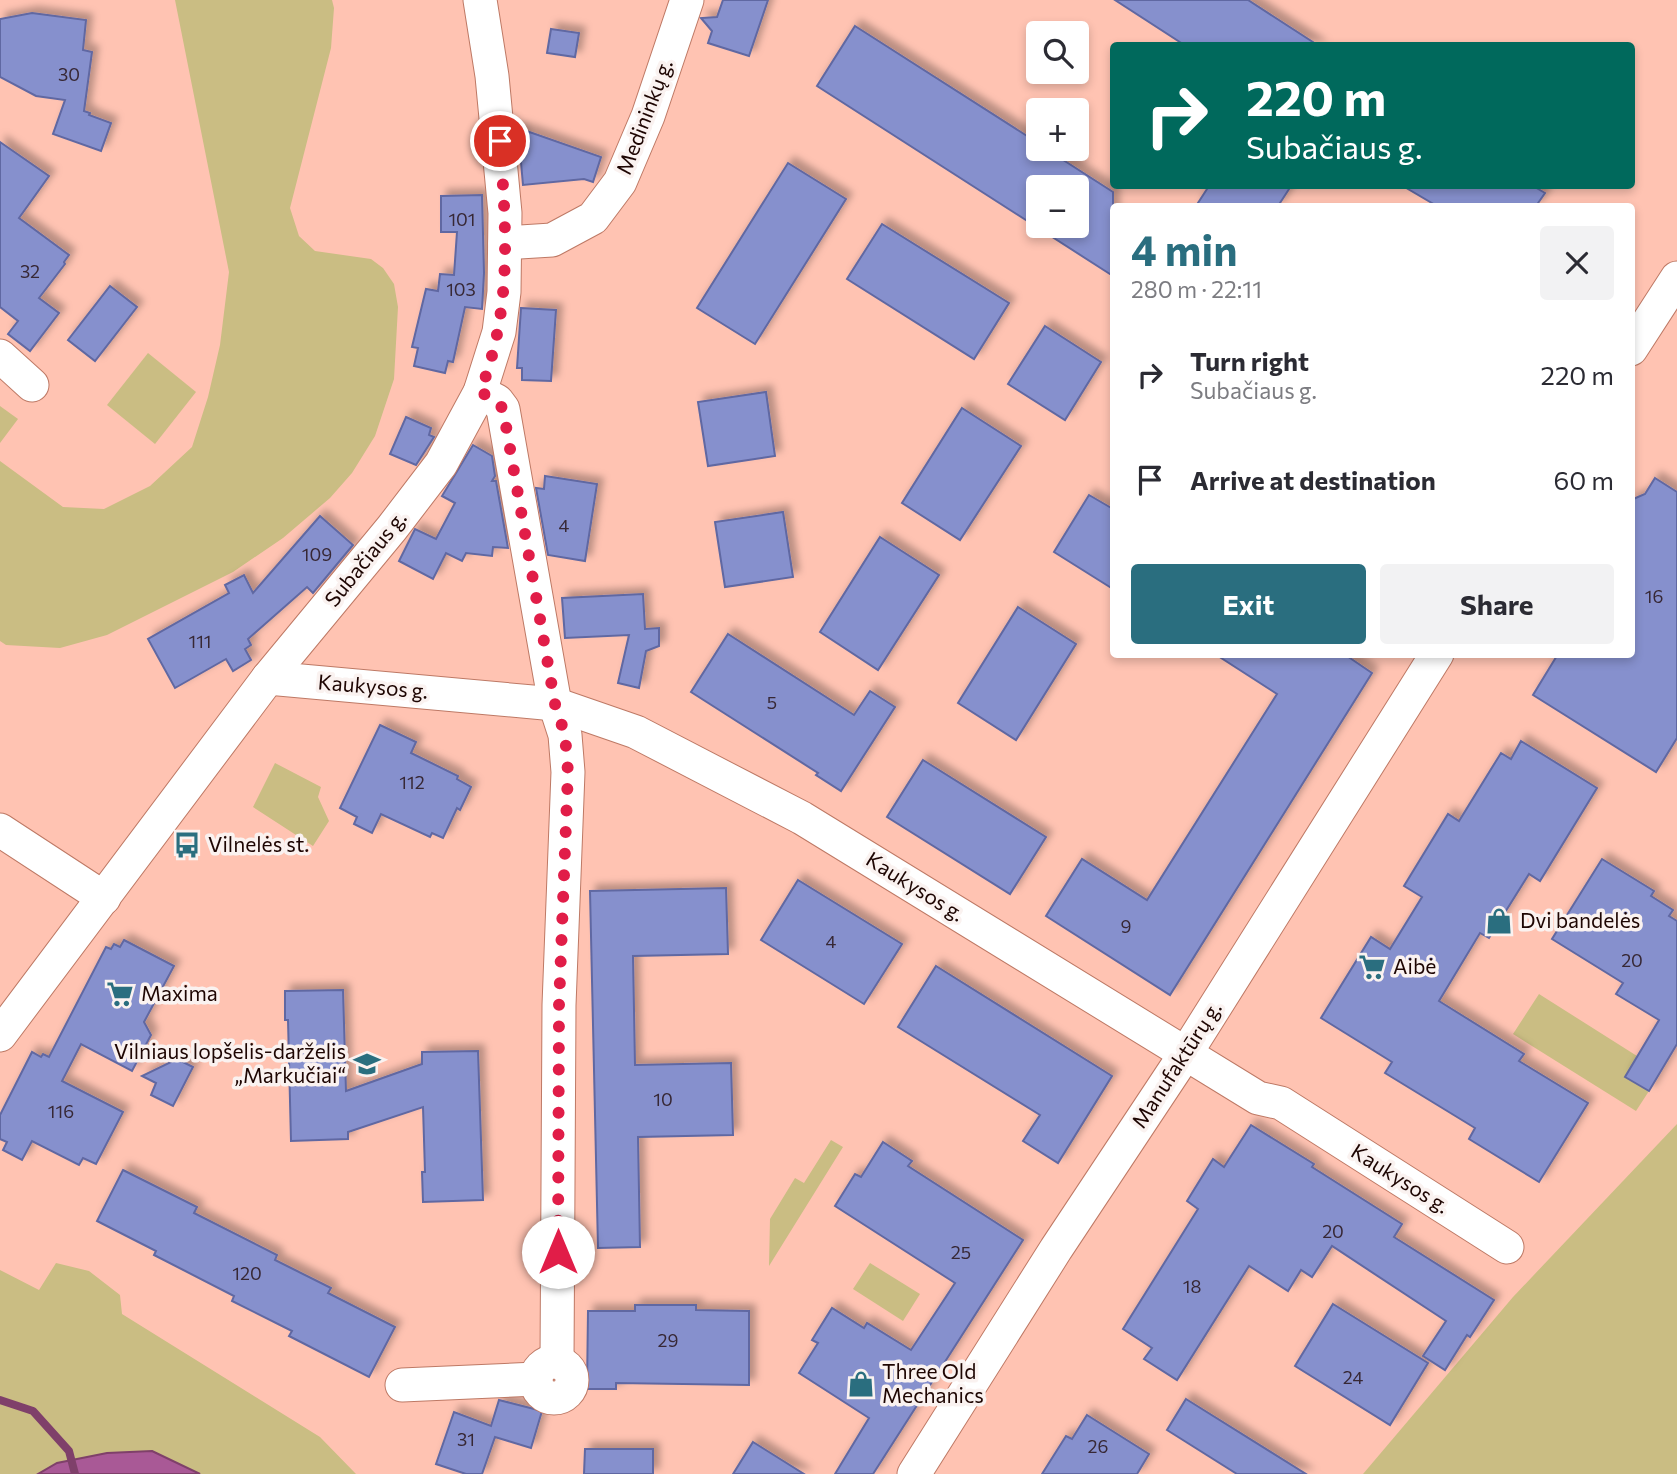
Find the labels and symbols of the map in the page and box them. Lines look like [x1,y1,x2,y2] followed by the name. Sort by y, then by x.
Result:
[610,55,677,178] street label: Medininkų g.
[58,63,80,85] house number: 30
[470,111,530,171] pin
[448,208,476,230] house number: 101
[20,260,40,282] house number: 32
[446,278,476,300] house number: 103
[319,505,411,611] street label: Subačiaus g.
[559,514,570,536] house number: 4
[302,543,332,565] house number: 109
[1645,585,1663,607] house number: 16
[188,630,212,652] house number: 111
[317,668,429,703] street label: Kaukysos g.
[767,691,777,713] house number: 5
[399,771,425,793] house number: 112
[172,830,202,860] bus stop icon: Vilnelės st.
[208,831,309,856] place label: Vilnelės st.
[862,846,969,926] street label: Kaukysos g.
[1484,906,1514,936] shop icon: Dvi bandelės
[1520,907,1640,932] place label: Dvi bandelės
[1121,915,1131,937] house number: 9
[826,930,837,952] house number: 4
[1621,949,1643,971] house number: 20
[1357,952,1387,982] supermarket icon: Aibė
[1393,953,1436,978] place label: Aibė
[105,979,135,1009] supermarket icon: Maxima
[141,980,218,1005] place label: Maxima
[1126,996,1226,1132] street label: Manufaktūrų g.
[114,1038,346,1087] place label: Vilniaus lopšelis-darželis „Markučiai“
[352,1049,382,1079] school or university icon: Vilniaus lopšelis-darželis „Markučiai“
[653,1088,673,1110] house number: 10
[48,1100,74,1122] house number: 116
[1347,1138,1454,1218] street label: Kaukysos g.
[521,1215,595,1289] position arrow
[1322,1220,1344,1242] house number: 20
[951,1241,971,1263] house number: 25
[232,1262,262,1284] house number: 120
[1183,1275,1201,1297] house number: 18
[658,1329,678,1351] house number: 29
[882,1358,984,1407] place label: Three Old Mechanics
[1343,1366,1363,1388] house number: 24
[846,1369,876,1399] shop icon: Three Old Mechanics
[457,1428,475,1450] house number: 31
[1088,1435,1108,1457] house number: 26

